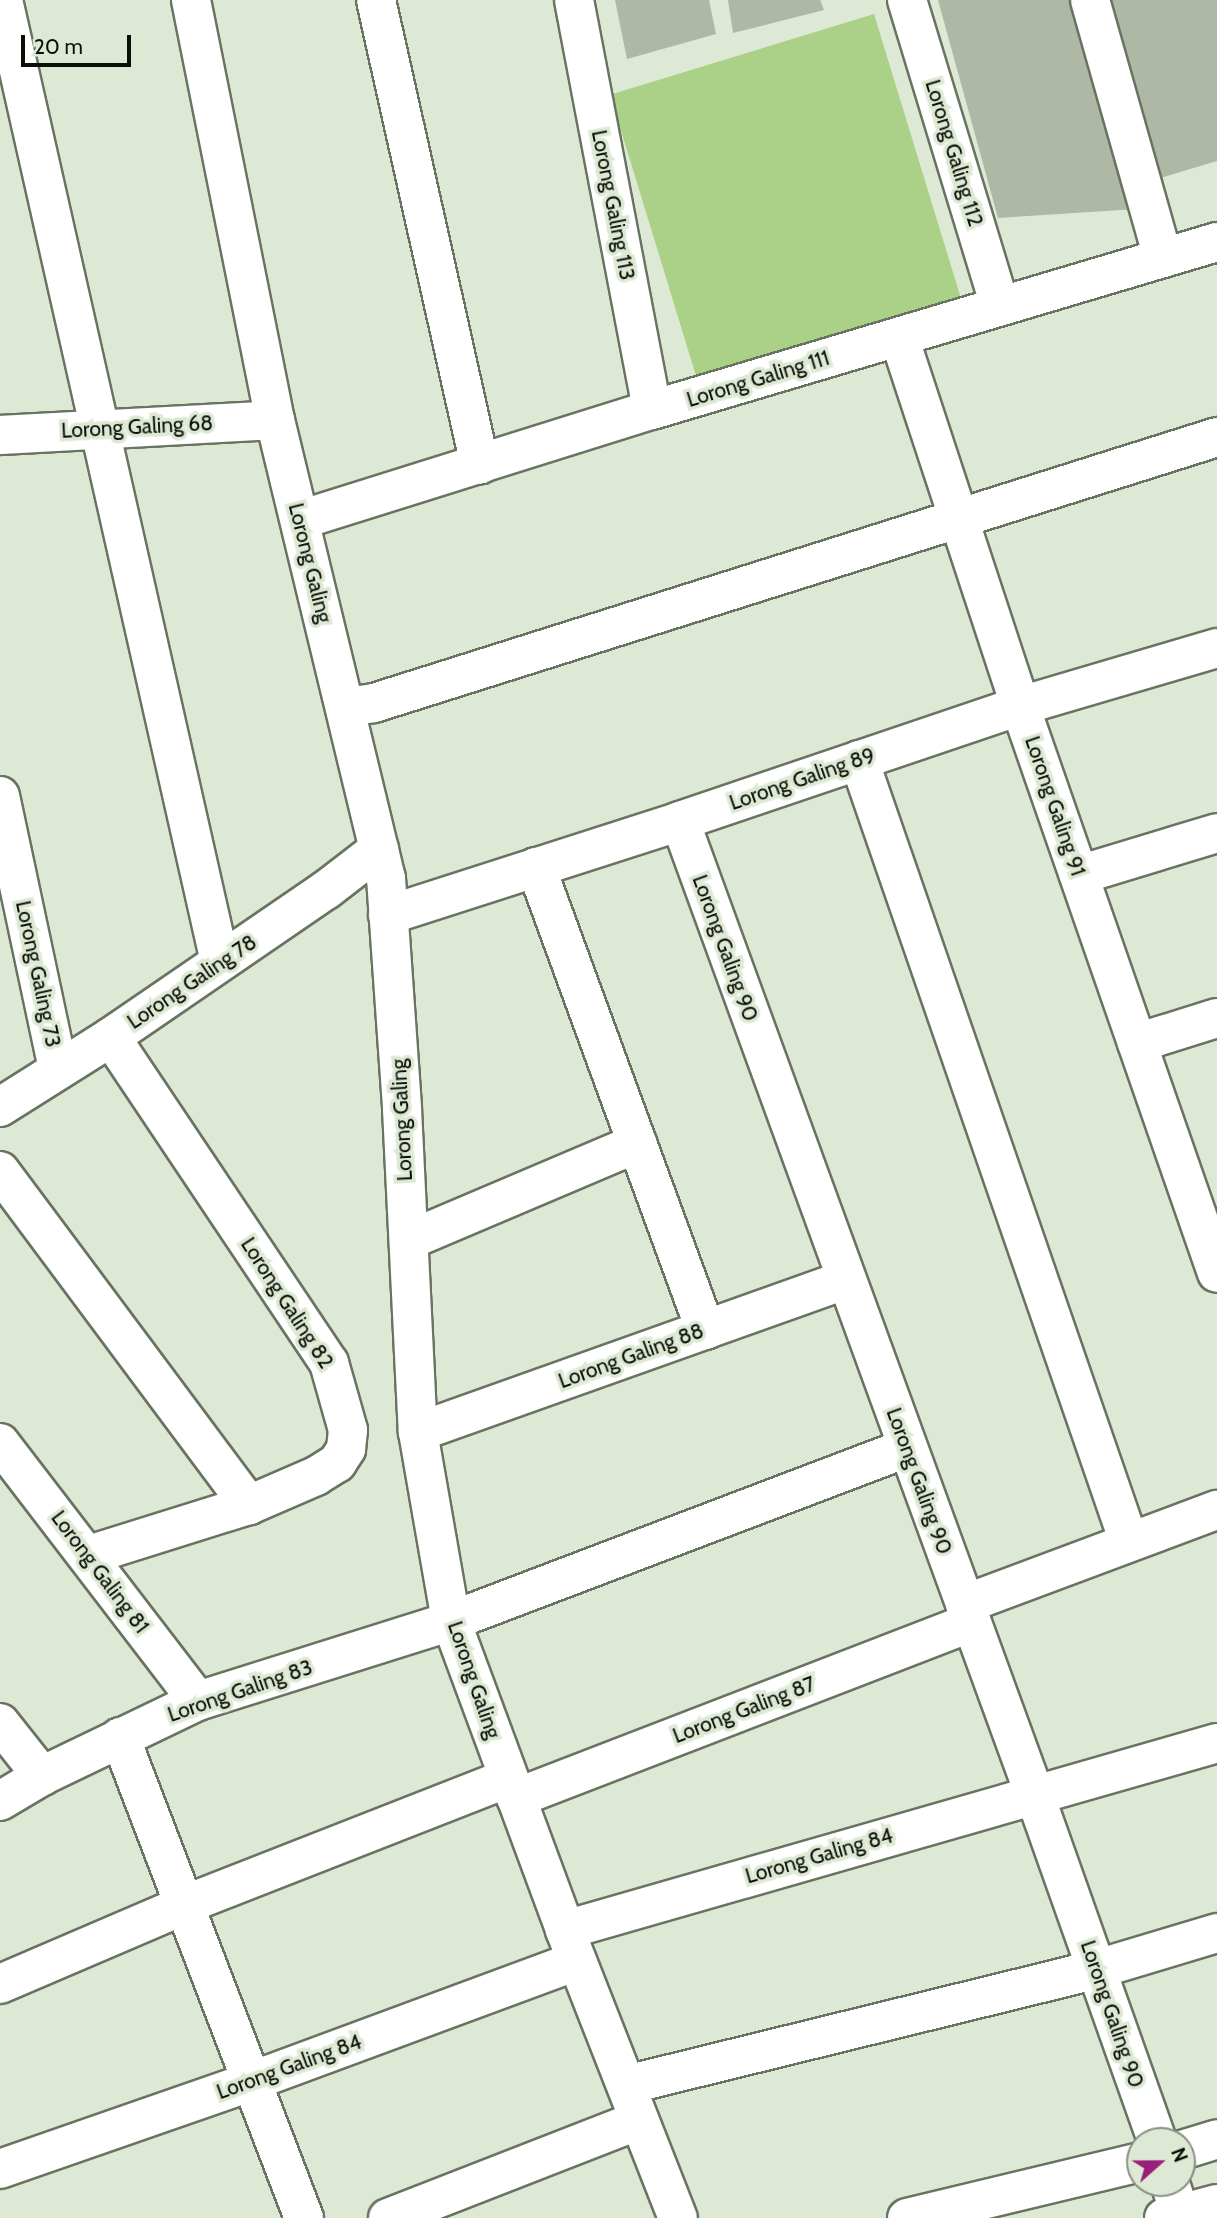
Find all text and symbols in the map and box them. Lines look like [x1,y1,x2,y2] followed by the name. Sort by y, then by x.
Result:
[24,21,135,65] scale bar
[34,34,83,59] text: 20 m
[920,77,988,229] street label: Lorong Galing 112
[586,128,640,282] street label: Lorong Galing 113
[684,345,832,413] street label: Lorong Galing 111
[61,410,213,444] street label: Lorong Galing 68
[283,501,337,625] street label: Lorong Galing
[1019,733,1091,879] street label: Lorong Galing 91
[726,742,878,816] street label: Lorong Galing 89
[687,871,763,1025] street label: Lorong Galing 90
[10,898,66,1050] street label: Lorong Galing 73
[123,929,261,1035] street label: Lorong Galing 78
[386,1058,418,1182] street label: Lorong Galing
[235,1233,339,1373] street label: Lorong Galing 82
[555,1318,707,1394] street label: Lorong Galing 88
[881,1404,957,1558] street label: Lorong Galing 90
[46,1506,154,1638] street label: Lorong Galing 81
[442,1618,506,1742] street label: Lorong Galing
[164,1654,316,1728] street label: Lorong Galing 83
[669,1671,819,1749] street label: Lorong Galing 87
[742,1823,896,1889] street label: Lorong Galing 84
[1075,1937,1149,2091] street label: Lorong Galing 90
[213,2029,365,2105] street label: Lorong Galing 84
[1126,2127,1196,2197] north arrow
[1166,2145,1192,2165] text: N

